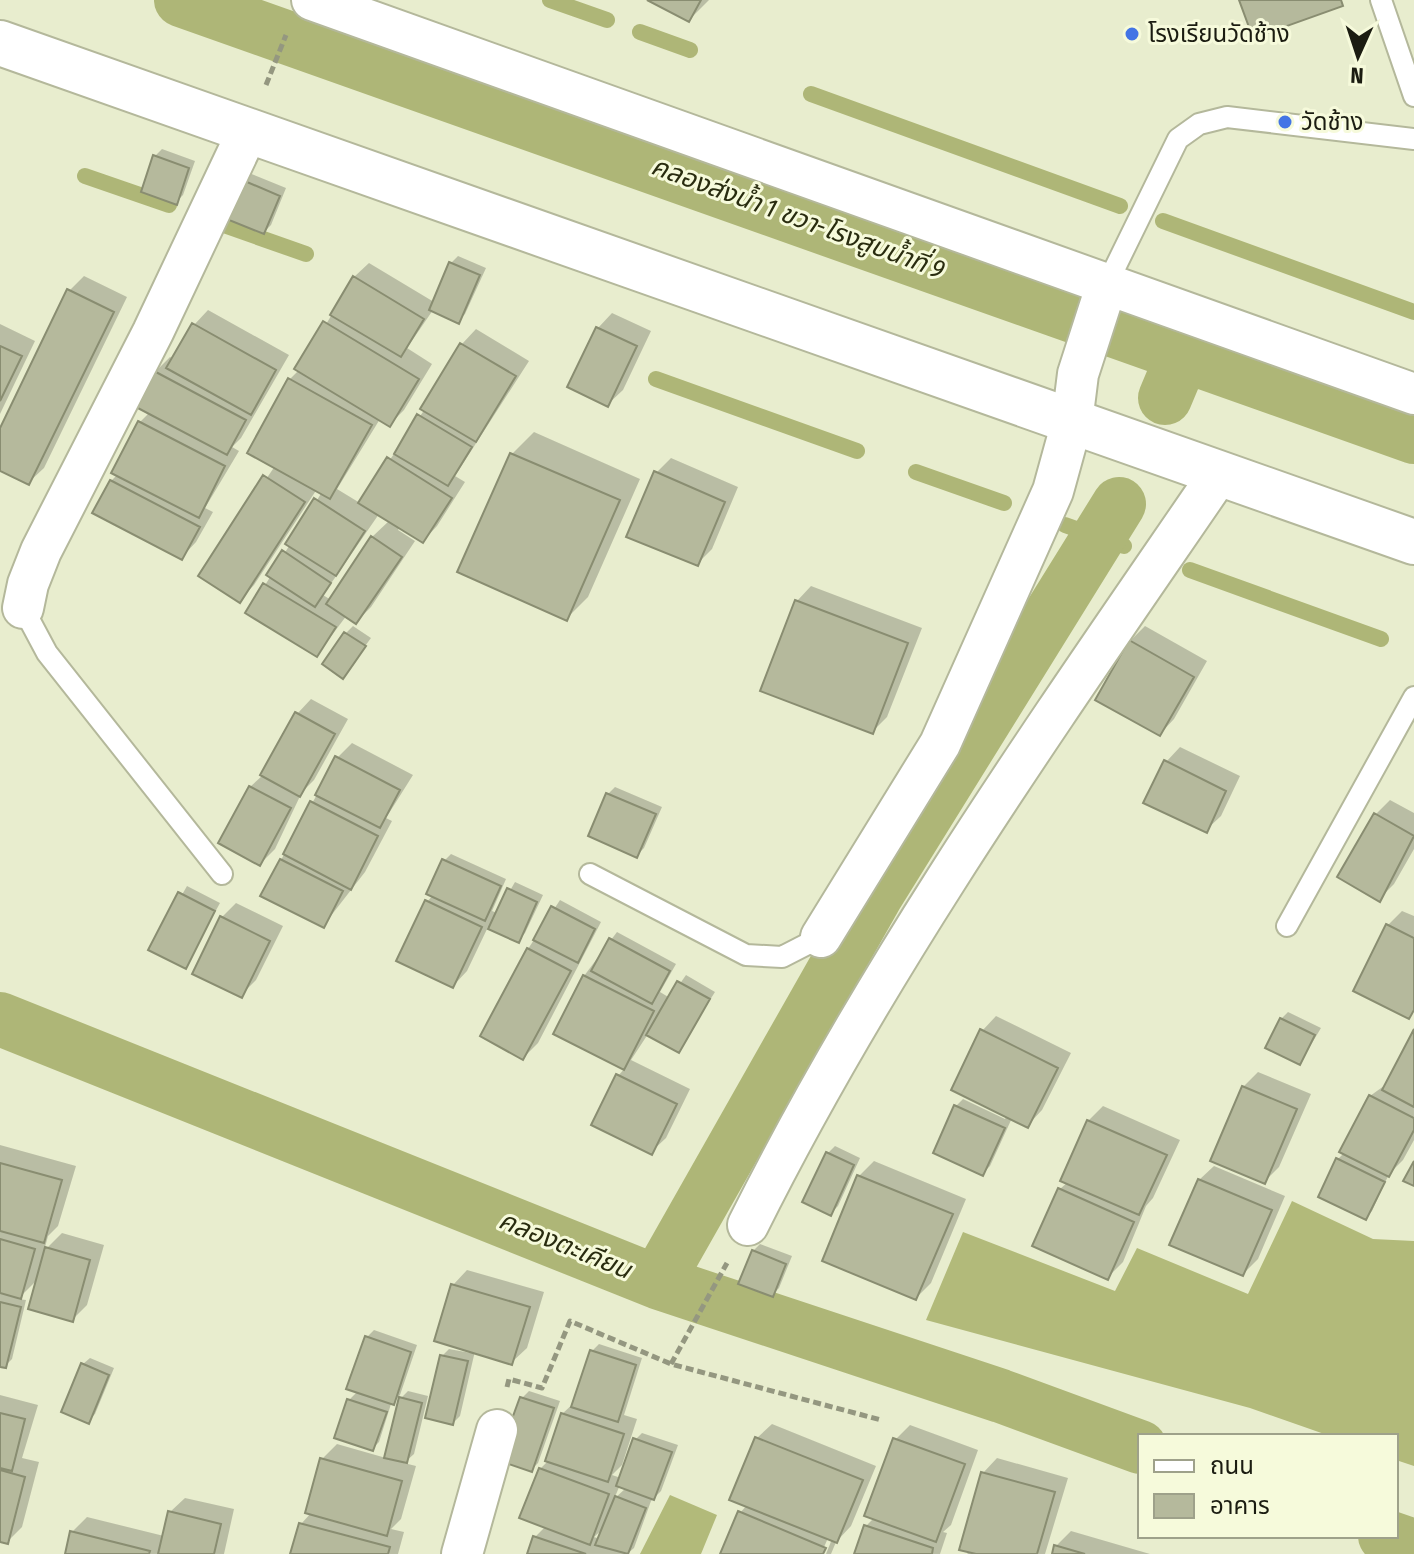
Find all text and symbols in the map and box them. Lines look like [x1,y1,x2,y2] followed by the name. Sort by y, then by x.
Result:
[1318,16,1398,96] north arrow
[1148,20,1290,48] place label: โรงเรียนวัดช้าง
[1123,25,1141,43] marker: โรงเรียนวัดช้าง
[1350,62,1364,89] text: N
[1301,108,1363,136] place label: วัดช้าง
[1276,113,1294,131] marker: วัดช้าง
[647,148,950,286] water label: คลองส่งน้ำ 1 ขวา-โรงสูบน้ำที่ 9
[494,1204,638,1286] water label: คลองตะเคียน
[1138,1434,1398,1538] legend
[1210,1452,1254,1480] text: ถนน
[1210,1492,1270,1520] text: อาคาร

